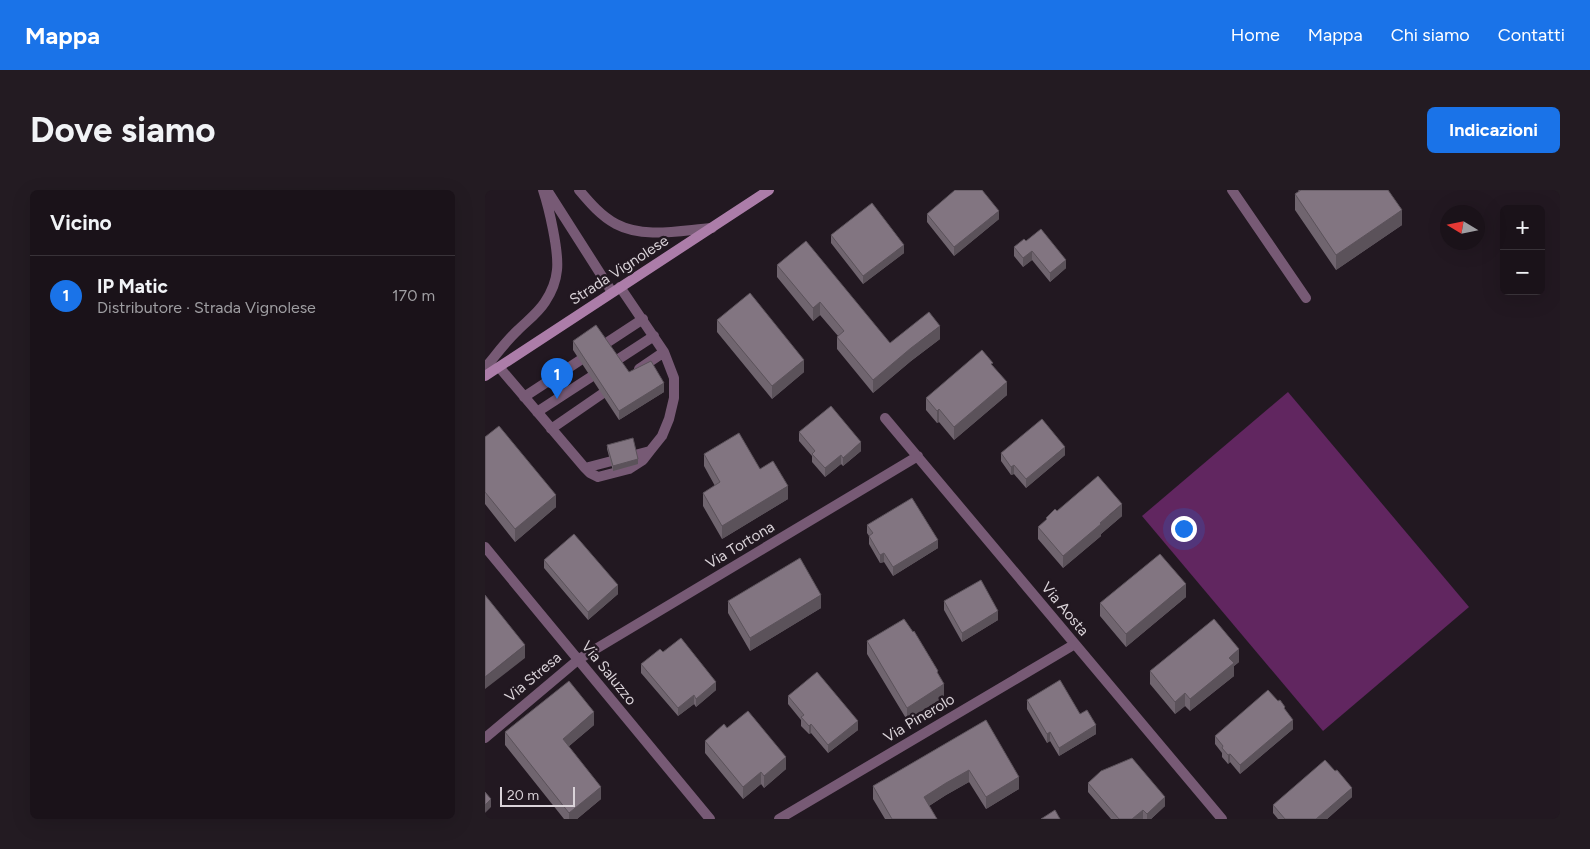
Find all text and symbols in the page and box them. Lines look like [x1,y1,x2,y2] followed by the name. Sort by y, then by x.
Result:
[25,21,100,50] text: Mappa
[1231,24,1280,46] text: Home
[1308,24,1363,46] text: Mappa
[1391,24,1470,46] text: Chi siamo
[1498,24,1565,46] text: Contatti
[1427,107,1560,153] button: Indicazioni
[30,109,216,151] text: Dove siamo
[1440,205,1485,250] north arrow
[1500,205,1545,295] map controls
[1500,205,1545,250] button: +
[50,210,112,235] text: Vicino
[566,231,672,309] street label: Strada Vignolese
[1500,250,1545,295] button: −
[97,275,168,298] text: IP Matic
[63,286,69,305] text: 1
[392,286,435,305] text: 170 m
[97,298,316,317] text: Distributore · Strada Vignolese
[541,358,573,399] pin: 1
[1171,516,1197,542] your location
[702,518,778,572] street label: Via Tortona
[1037,579,1093,639] street label: Via Aosta
[578,637,640,709] street label: Via Saluzzo
[501,648,565,706] street label: Via Stresa
[880,690,958,746] street label: Via Pinerolo
[500,784,575,807] scale bar
[507,787,539,804] text: 20 m

